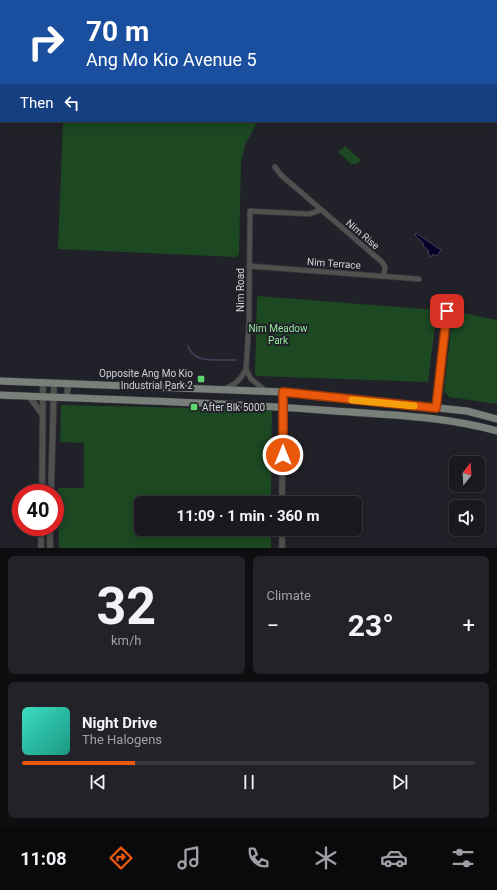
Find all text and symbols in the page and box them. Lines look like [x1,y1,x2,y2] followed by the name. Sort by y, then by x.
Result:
[86,15,149,48] text: 70 m
[20,16,72,68] icon: right
[86,49,257,70] text: Ang Mo Kio Avenue 5
[61,92,83,114] icon: left
[20,94,53,112] text: Then
[344,217,381,252] street label: Nim Rise
[307,256,361,271] street label: Nim Terrace
[235,268,246,312] street label: Nim Road
[430,294,464,328] pin
[436,300,458,322] icon: arrive
[248,323,308,346] park label: Nim Meadow Park
[99,368,193,391] place label: Opposite Ang Mo Kio Industrial Park 2
[196,374,206,384] marker: Opposite Ang Mo Kio Industrial Park 2
[189,402,199,412] marker: After Blk 5000
[202,402,266,413] place label: After Blk 5000
[262,434,304,476] position arrow
[449,456,485,492] north arrow
[449,456,485,536] map controls
[12,484,64,536] speed limit sign: 40
[449,500,485,536] button: sound
[177,507,319,525] text: 11:09 · 1 min · 360 m
[96,576,156,637] text: 32
[267,588,311,603] text: Climate
[348,608,394,643] text: 23°
[267,613,279,638] text: −
[463,613,475,638] text: +
[111,633,142,648] text: km/h
[82,714,157,732] text: Night Drive
[82,732,162,747] text: The Halogens
[87,771,109,793] icon: previous
[238,771,260,793] icon: pause
[389,771,411,793] icon: next
[107,844,135,872] icon: directions
[175,844,203,872] icon: music
[244,844,272,872] icon: phone
[312,844,340,872] icon: climate
[380,844,408,872] icon: car
[449,844,477,872] icon: filters
[20,848,67,869] text: 11:08

